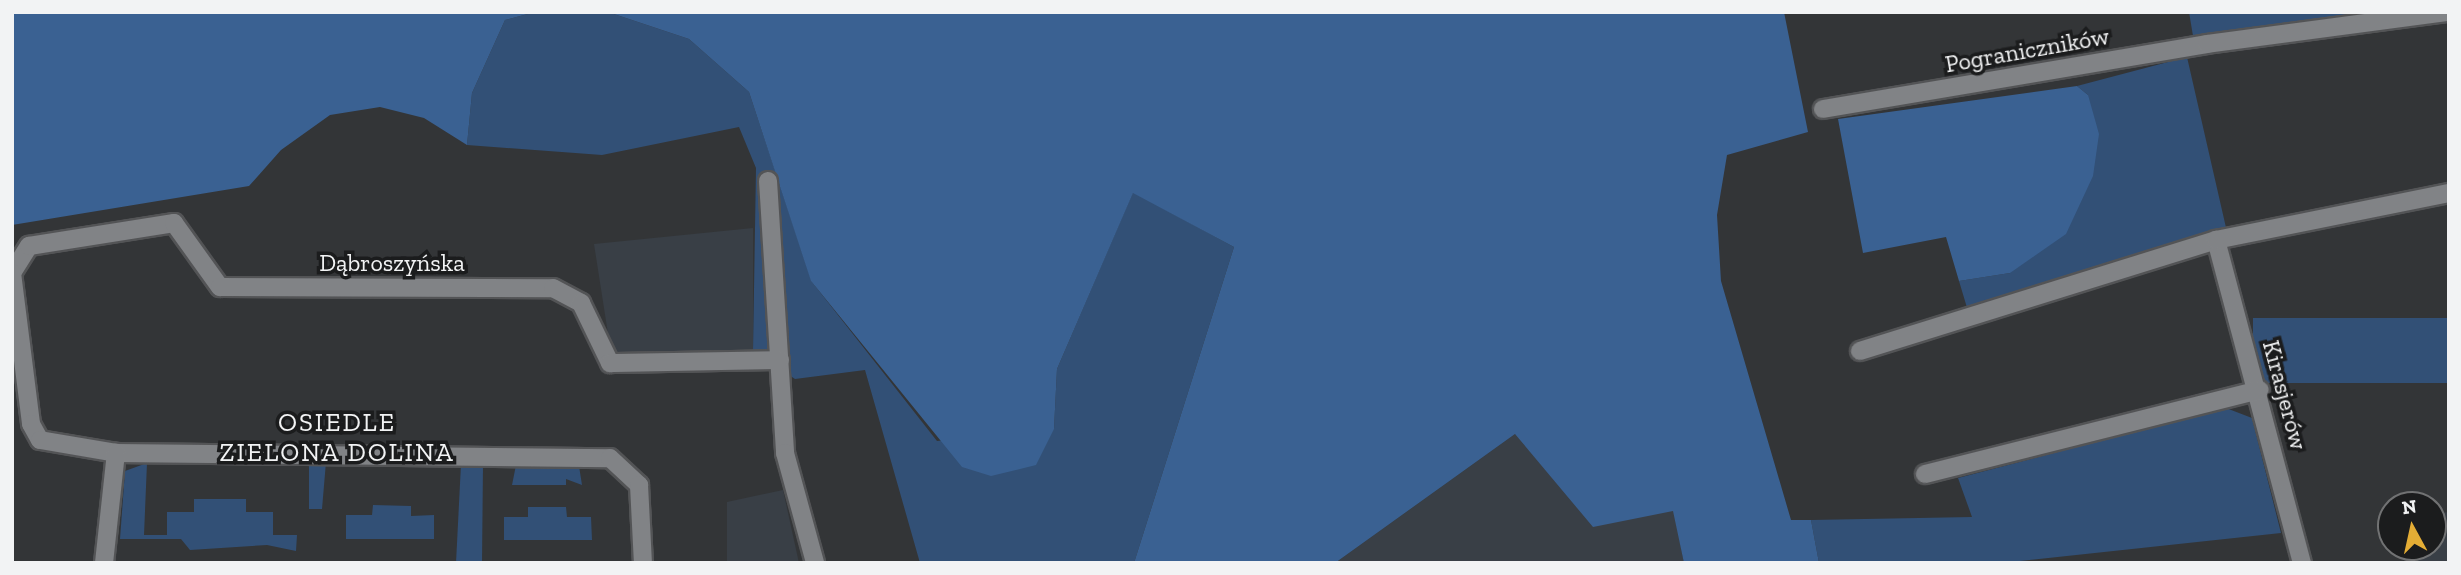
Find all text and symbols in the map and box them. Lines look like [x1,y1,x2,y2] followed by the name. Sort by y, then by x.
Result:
[1943,21,2111,79] street label: Pograniczników
[319,249,465,277] street label: Dąbroszyńska
[2257,337,2313,453] street label: Kirasjerów
[221,407,453,468] district label: OSIEDLE ZIELONA DOLINA
[2377,491,2447,561] north arrow
[2401,494,2418,519] text: N

